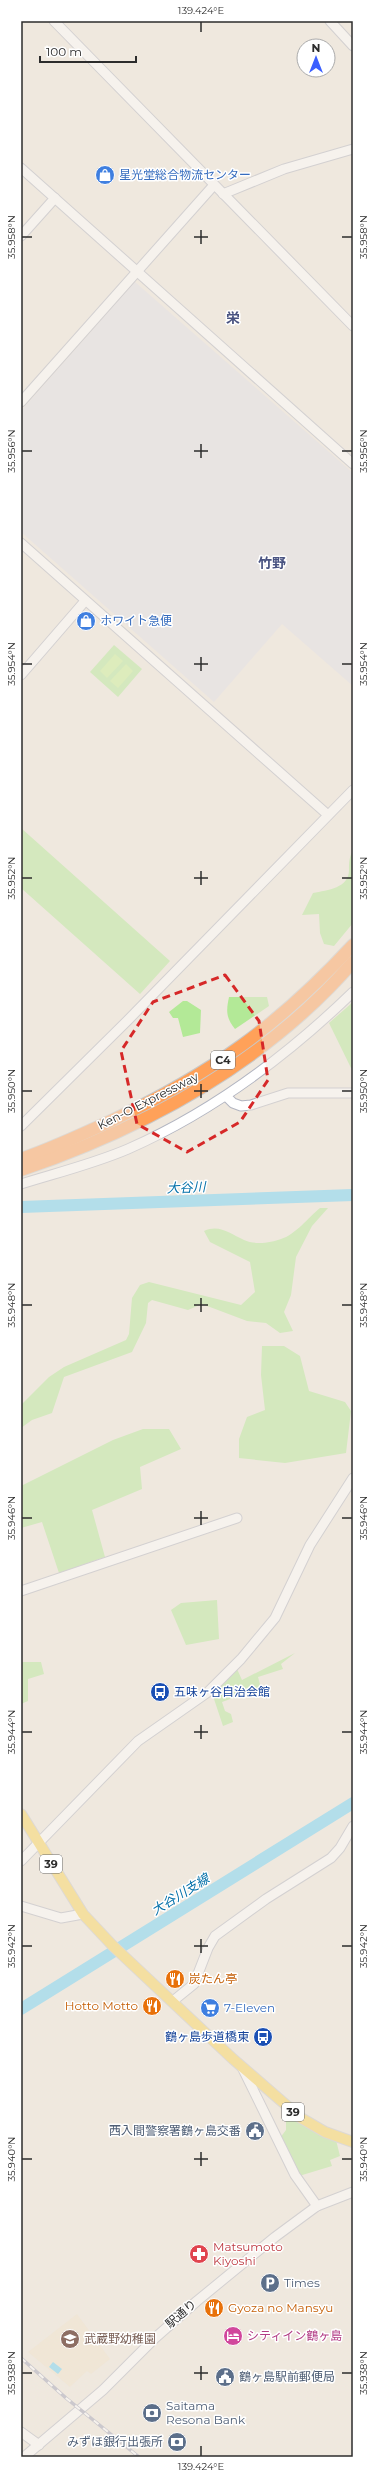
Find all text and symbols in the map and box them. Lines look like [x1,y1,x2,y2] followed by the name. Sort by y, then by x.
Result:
[178,4,225,17] text: 139.424°E
[40,38,136,64] scale bar
[296,38,336,78] north arrow
[312,41,320,55] text: N
[46,44,82,59] text: 100 m
[94,164,116,186] shop icon: 星光堂総合物流センター
[119,167,251,182] place label: 星光堂総合物流センター
[5,215,18,259] text: 35.958°N
[357,215,370,259] text: 35.958°N
[226,309,240,327] district label: 栄
[5,429,18,473] text: 35.956°N
[357,429,370,473] text: 35.956°N
[258,554,286,572] district label: 竹野
[75,610,97,632] shop icon: ホワイト急便
[100,613,172,628] place label: ホワイト急便
[5,642,18,686] text: 35.954°N
[357,642,370,686] text: 35.954°N
[5,856,18,900] text: 35.952°N
[357,856,370,900] text: 35.952°N
[211,1051,235,1069] road number: C4
[95,1068,201,1132] street label: Ken-O Expressway
[5,1069,18,1113] text: 35.950°N
[357,1069,370,1113] text: 35.950°N
[166,1178,208,1196] water label: 大谷川
[5,1283,18,1327] text: 35.948°N
[357,1283,370,1327] text: 35.948°N
[5,1496,18,1540] text: 35.946°N
[357,1496,370,1540] text: 35.946°N
[149,1681,171,1703] bus stop icon: 五味ヶ谷自治会館
[174,1684,270,1699] place label: 五味ヶ谷自治会館
[5,1710,18,1754] text: 35.944°N
[357,1710,370,1754] text: 35.944°N
[40,1855,62,1873] road number: 39
[148,1869,213,1918] water label: 大谷川支線
[5,1924,18,1968] text: 35.942°N
[357,1924,370,1968] text: 35.942°N
[164,1968,186,1990] restaurant icon: 炭たん亭
[189,1971,237,1986] place label: 炭たん亭
[141,1995,163,2017] restaurant icon: Hotto Motto
[199,1997,221,2019] supermarket icon: 7-Eleven
[65,1998,138,2013] place label: Hotto Motto
[224,2000,275,2015] place label: 7-Eleven
[252,2026,274,2048] bus stop icon: 鶴ヶ島歩道橋東
[165,2029,249,2044] place label: 鶴ヶ島歩道橋東
[282,2103,304,2121] road number: 39
[244,2120,266,2142] public building icon: 西入間警察署鶴ヶ島交番
[109,2123,241,2138] place label: 西入間警察署鶴ヶ島交番
[5,2137,18,2181] text: 35.940°N
[357,2137,370,2181] text: 35.940°N
[213,2239,283,2268] place label: Matsumoto Kiyoshi
[188,2243,210,2265] pharmacy icon: Matsumoto Kiyoshi
[259,2272,281,2294] parking icon: Times
[284,2275,320,2290] place label: Times
[162,2296,199,2331] street label: 駅通り
[203,2297,225,2319] restaurant icon: Gyoza no Mansyu
[228,2300,333,2315] place label: Gyoza no Mansyu
[222,2325,244,2347] hotel icon: シティイン鶴ヶ島
[59,2328,81,2350] school or university icon: 武蔵野幼稚園
[247,2328,342,2343] place label: シティイン鶴ヶ島
[84,2331,156,2346] place label: 武蔵野幼稚園
[5,2351,18,2395] text: 35.938°N
[357,2351,370,2395] text: 35.938°N
[214,2366,236,2388] public building icon: 鶴ヶ島駅前郵便局
[239,2369,335,2384] place label: 鶴ヶ島駅前郵便局
[166,2398,246,2427] place label: Saitama Resona Bank
[141,2402,163,2424] bank icon: Saitama Resona Bank
[166,2431,188,2453] bank icon: みずほ銀行出張所
[67,2434,163,2449] place label: みずほ銀行出張所
[178,2460,225,2473] text: 139.424°E

